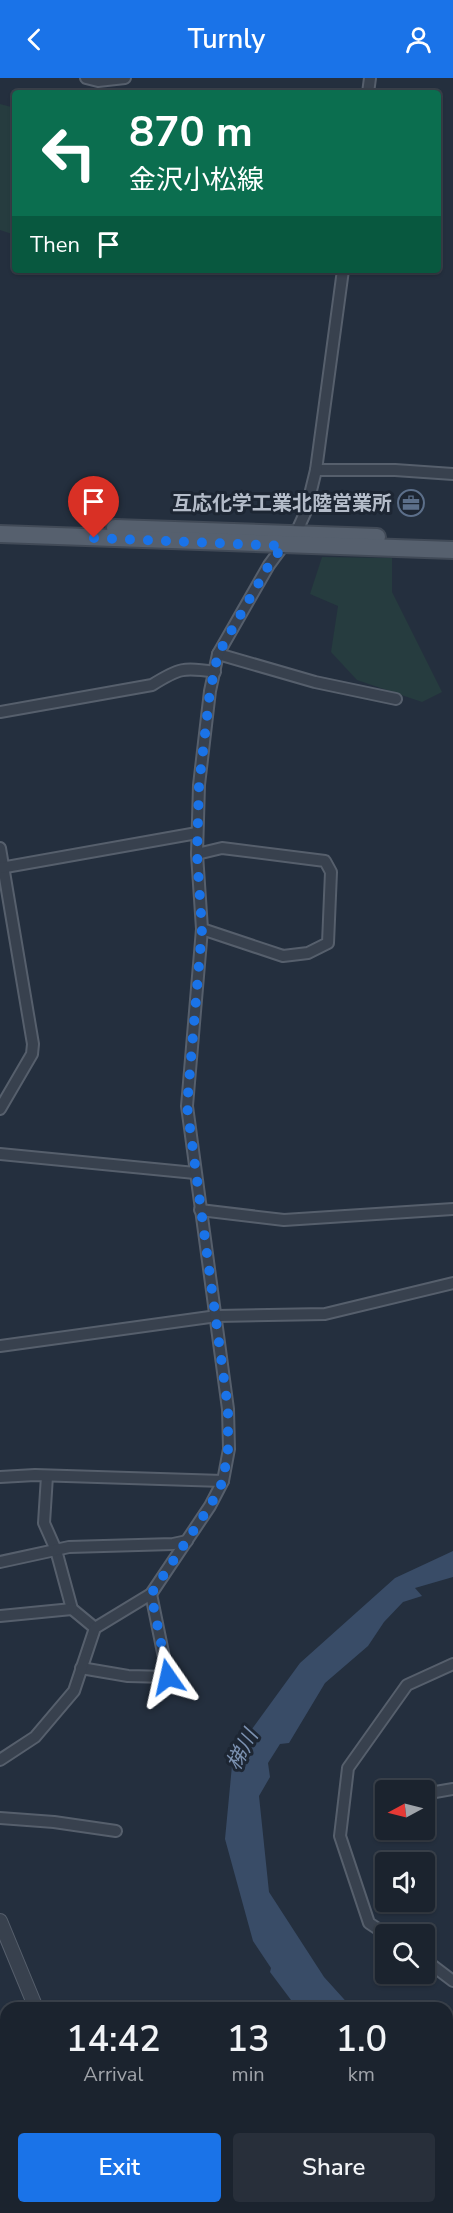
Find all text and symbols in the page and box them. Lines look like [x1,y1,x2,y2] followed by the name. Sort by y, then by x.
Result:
[188,21,265,58] text: Turnly
[18,23,51,56] icon: back
[402,23,435,56] icon: person
[129,104,253,161] text: 870 m
[30,114,108,192] icon: left
[129,162,264,199] text: 金沢小松線
[92,228,125,261] icon: arrive
[30,230,80,260] text: Then
[68,476,119,538] pin
[77,485,110,518] icon: arrive
[396,488,426,518] office icon: 互応化学工業北陸営業所
[172,490,392,517] place label: 互応化学工業北陸営業所
[136,1645,200,1709] position arrow
[220,1723,265,1775] water label: 梯川
[375,1780,435,1840] north arrow
[375,1780,435,1984] map controls
[375,1852,435,1912] button: sound
[375,1924,435,1984] button: search
[66,2015,161,2064] text: 14:42
[227,2015,270,2064] text: 13
[335,2015,387,2064] text: 1.0
[83,2061,143,2088] text: Arrival
[232,2061,265,2088] text: min
[348,2061,375,2088] text: km
[18,2133,221,2202] button: Exit
[233,2133,435,2202] button: Share

